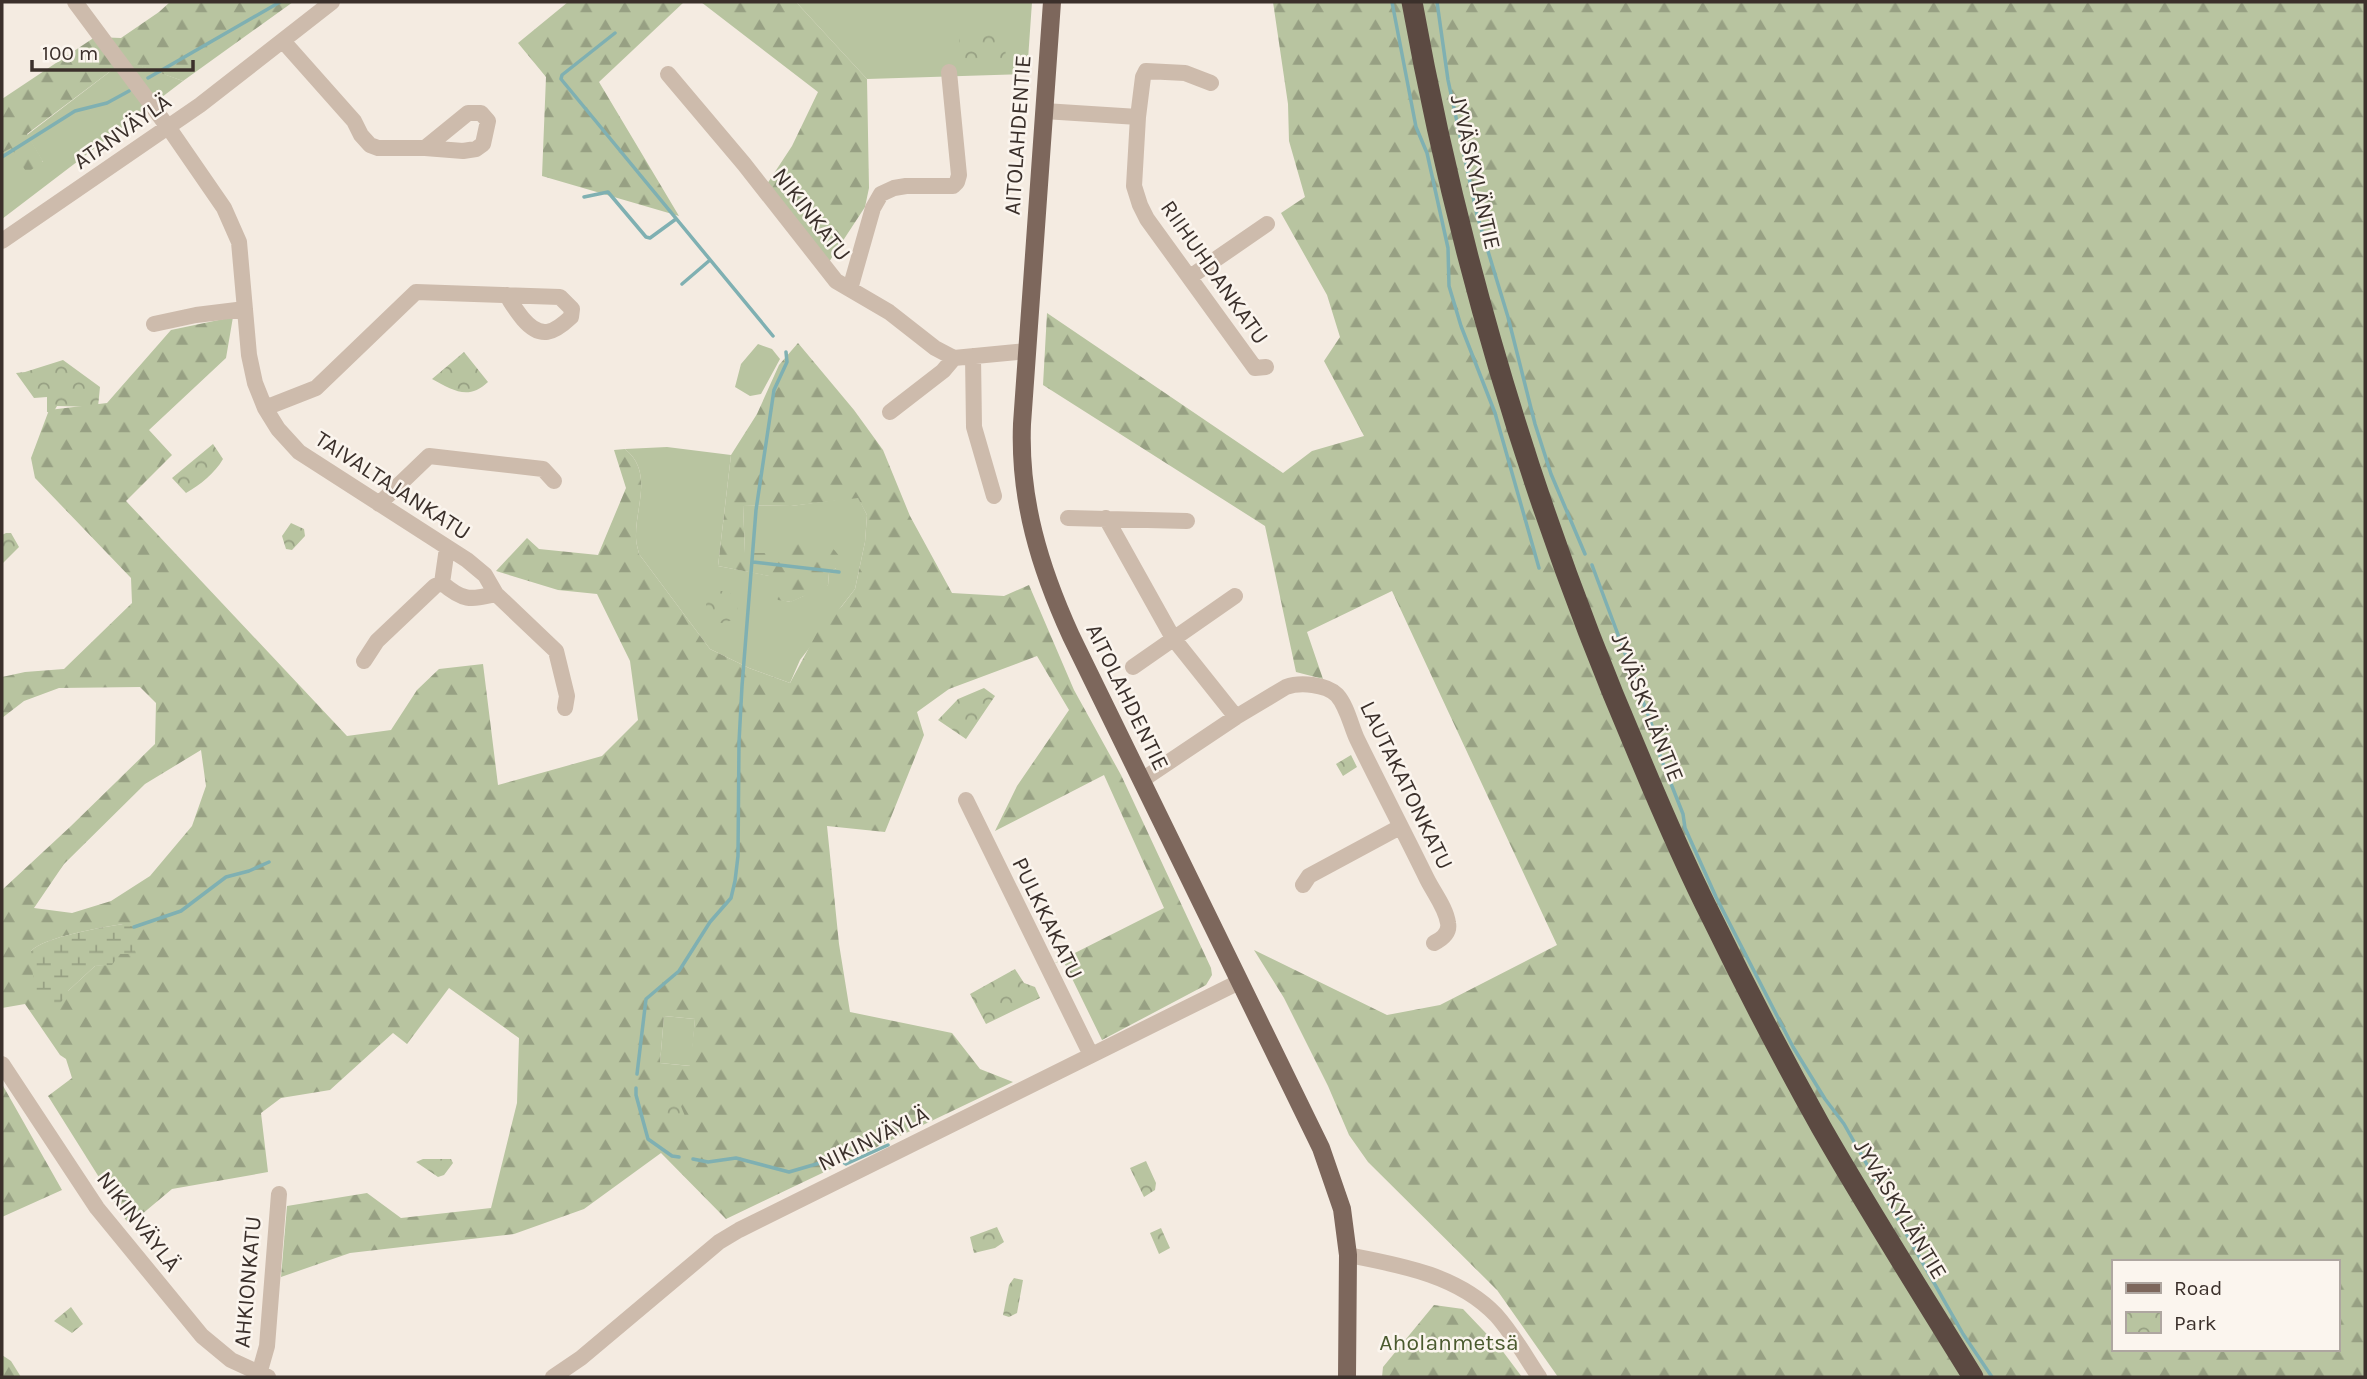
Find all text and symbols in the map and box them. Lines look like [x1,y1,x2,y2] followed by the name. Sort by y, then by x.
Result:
[32,28,192,72] scale bar
[42,41,99,65] text: 100 m
[998,54,1037,216] street label: AITOLAHDENTIE
[68,88,176,175] street label: ATANVÄYLÄ
[1445,92,1506,252] street label: JYVÄSKYLÄNTIE
[767,162,856,266] street label: NIKINKATU
[1155,195,1274,350] street label: RIIHUHDANKATU
[310,425,476,546] street label: TAIVALTAJANKATU
[1080,619,1175,775] street label: AITOLAHDENTIE
[1605,629,1690,786] street label: JYVÄSKYLÄNTIE
[1354,697,1459,874] street label: LAUTAKATONKATU
[1006,853,1089,984] street label: PULKKAKATU
[813,1100,933,1177] street label: NIKINVÄYLÄ
[1848,1134,1953,1284] street label: JYVÄSKYLÄNTIE
[91,1166,186,1277] street label: NIKINVÄYLÄ
[228,1215,267,1349] street label: AHKIONKATU
[2112,1260,2339,1351] legend
[2174,1276,2222,1300] text: Road
[2174,1311,2217,1335] text: Park
[1379,1329,1519,1356] park label: Aholanmetsä

